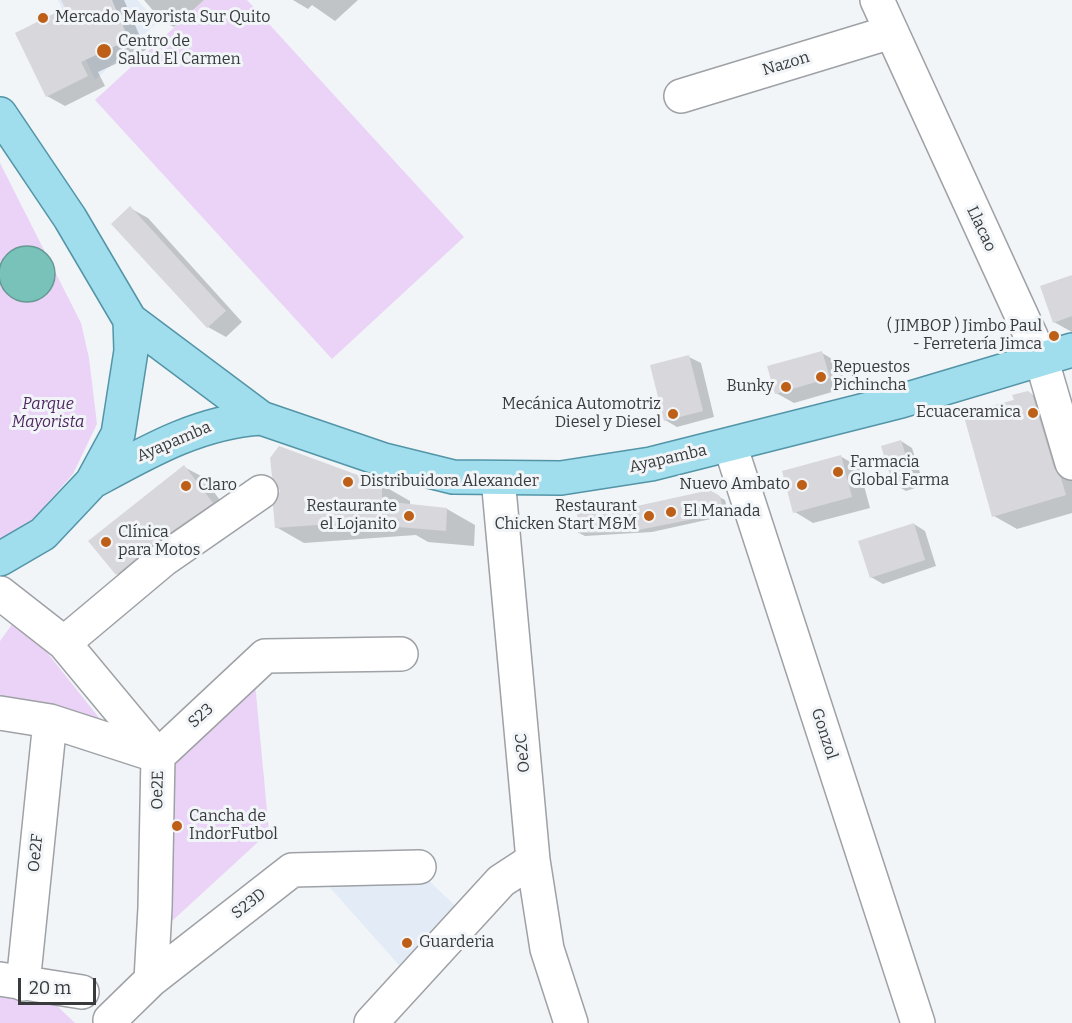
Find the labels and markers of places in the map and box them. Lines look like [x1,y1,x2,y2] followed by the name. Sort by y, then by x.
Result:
[55,8,270,28] place label: Mercado Mayorista Sur Quito
[36,11,50,25] marker: Mercado Mayorista Sur Quito
[118,32,241,70] place label: Centro de Salud El Carmen
[95,42,113,60] marker: Centro de Salud El Carmen
[887,317,1042,355] place label: ( JIMBOP ) Jimbo Paul - Ferretería Jimca
[1047,329,1061,343] marker: ( JIMBOP ) Jimbo Paul - Ferretería Jimca
[833,358,910,396] place label: Repuestos Pichincha
[814,370,828,384] marker: Repuestos Pichincha
[726,377,774,397] place label: Bunky
[779,380,793,394] marker: Bunky
[502,395,661,433] place label: Mecánica Automotriz Diesel y Diesel
[916,403,1021,423] place label: Ecuaceramica
[1026,406,1040,420] marker: Ecuaceramica
[666,407,680,421] marker: Mecánica Automotriz Diesel y Diesel
[850,453,949,491] place label: Farmacia Global Farma
[831,465,845,479] marker: Farmacia Global Farma
[360,472,539,492] place label: Distribuidora Alexander
[341,475,355,489] marker: Distribuidora Alexander
[679,475,790,495] place label: Nuevo Ambato
[198,476,237,496] place label: Claro
[795,478,809,492] marker: Nuevo Ambato
[179,479,193,493] marker: Claro
[306,497,397,535] place label: Restaurante el Lojanito
[495,497,637,535] place label: Restaurant Chicken Start M&M
[683,502,760,522] place label: El Manada
[664,505,678,519] marker: El Manada
[402,509,416,523] marker: Restaurante el Lojanito
[642,509,656,523] marker: Restaurant Chicken Start M&M
[118,523,200,561] place label: Clínica para Motos
[99,535,113,549] marker: Clínica para Motos
[189,807,278,845] place label: Cancha de IndorFutbol
[170,819,184,833] marker: Cancha de IndorFutbol
[419,933,494,953] place label: Guarderia
[400,936,414,950] marker: Guarderia

